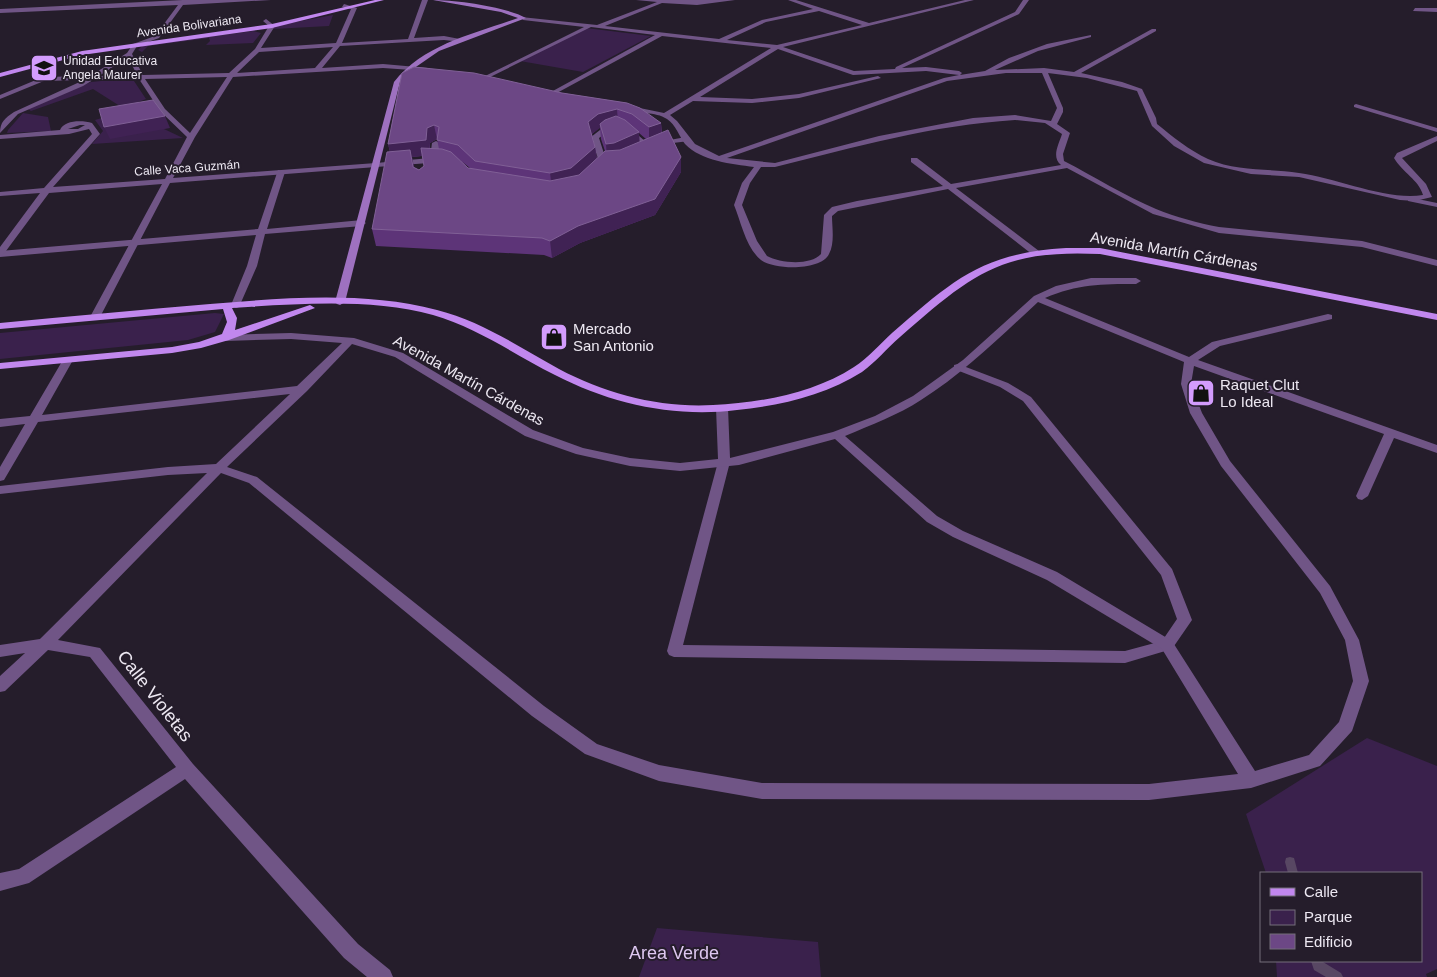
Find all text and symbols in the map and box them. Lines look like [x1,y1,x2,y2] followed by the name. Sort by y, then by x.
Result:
[136,12,243,40] street label: Avenida Bolivariana
[29,53,59,83] school or university icon: Unidad Educativa Angela Maurer
[63,54,157,82] place label: Unidad Educativa Angela Maurer
[134,157,240,179] street label: Calle Vaca Guzmán
[1089,228,1259,274] street label: Avenida Martín Cárdenas
[573,320,654,354] place label: Mercado San Antonio
[539,322,569,352] shop icon: Mercado San Antonio
[391,331,547,429] street label: Avenida Martín Cárdenas
[1220,376,1300,410] place label: Raquet Clut Lo Ideal
[1186,378,1216,408] shop icon: Raquet Clut Lo Ideal
[113,647,197,745] street label: Calle Violetas
[1260,872,1422,962] legend
[1304,883,1338,900] text: Calle
[1304,908,1352,925] text: Parque
[1304,933,1352,950] text: Edificio
[629,943,719,963] park label: Area Verde

